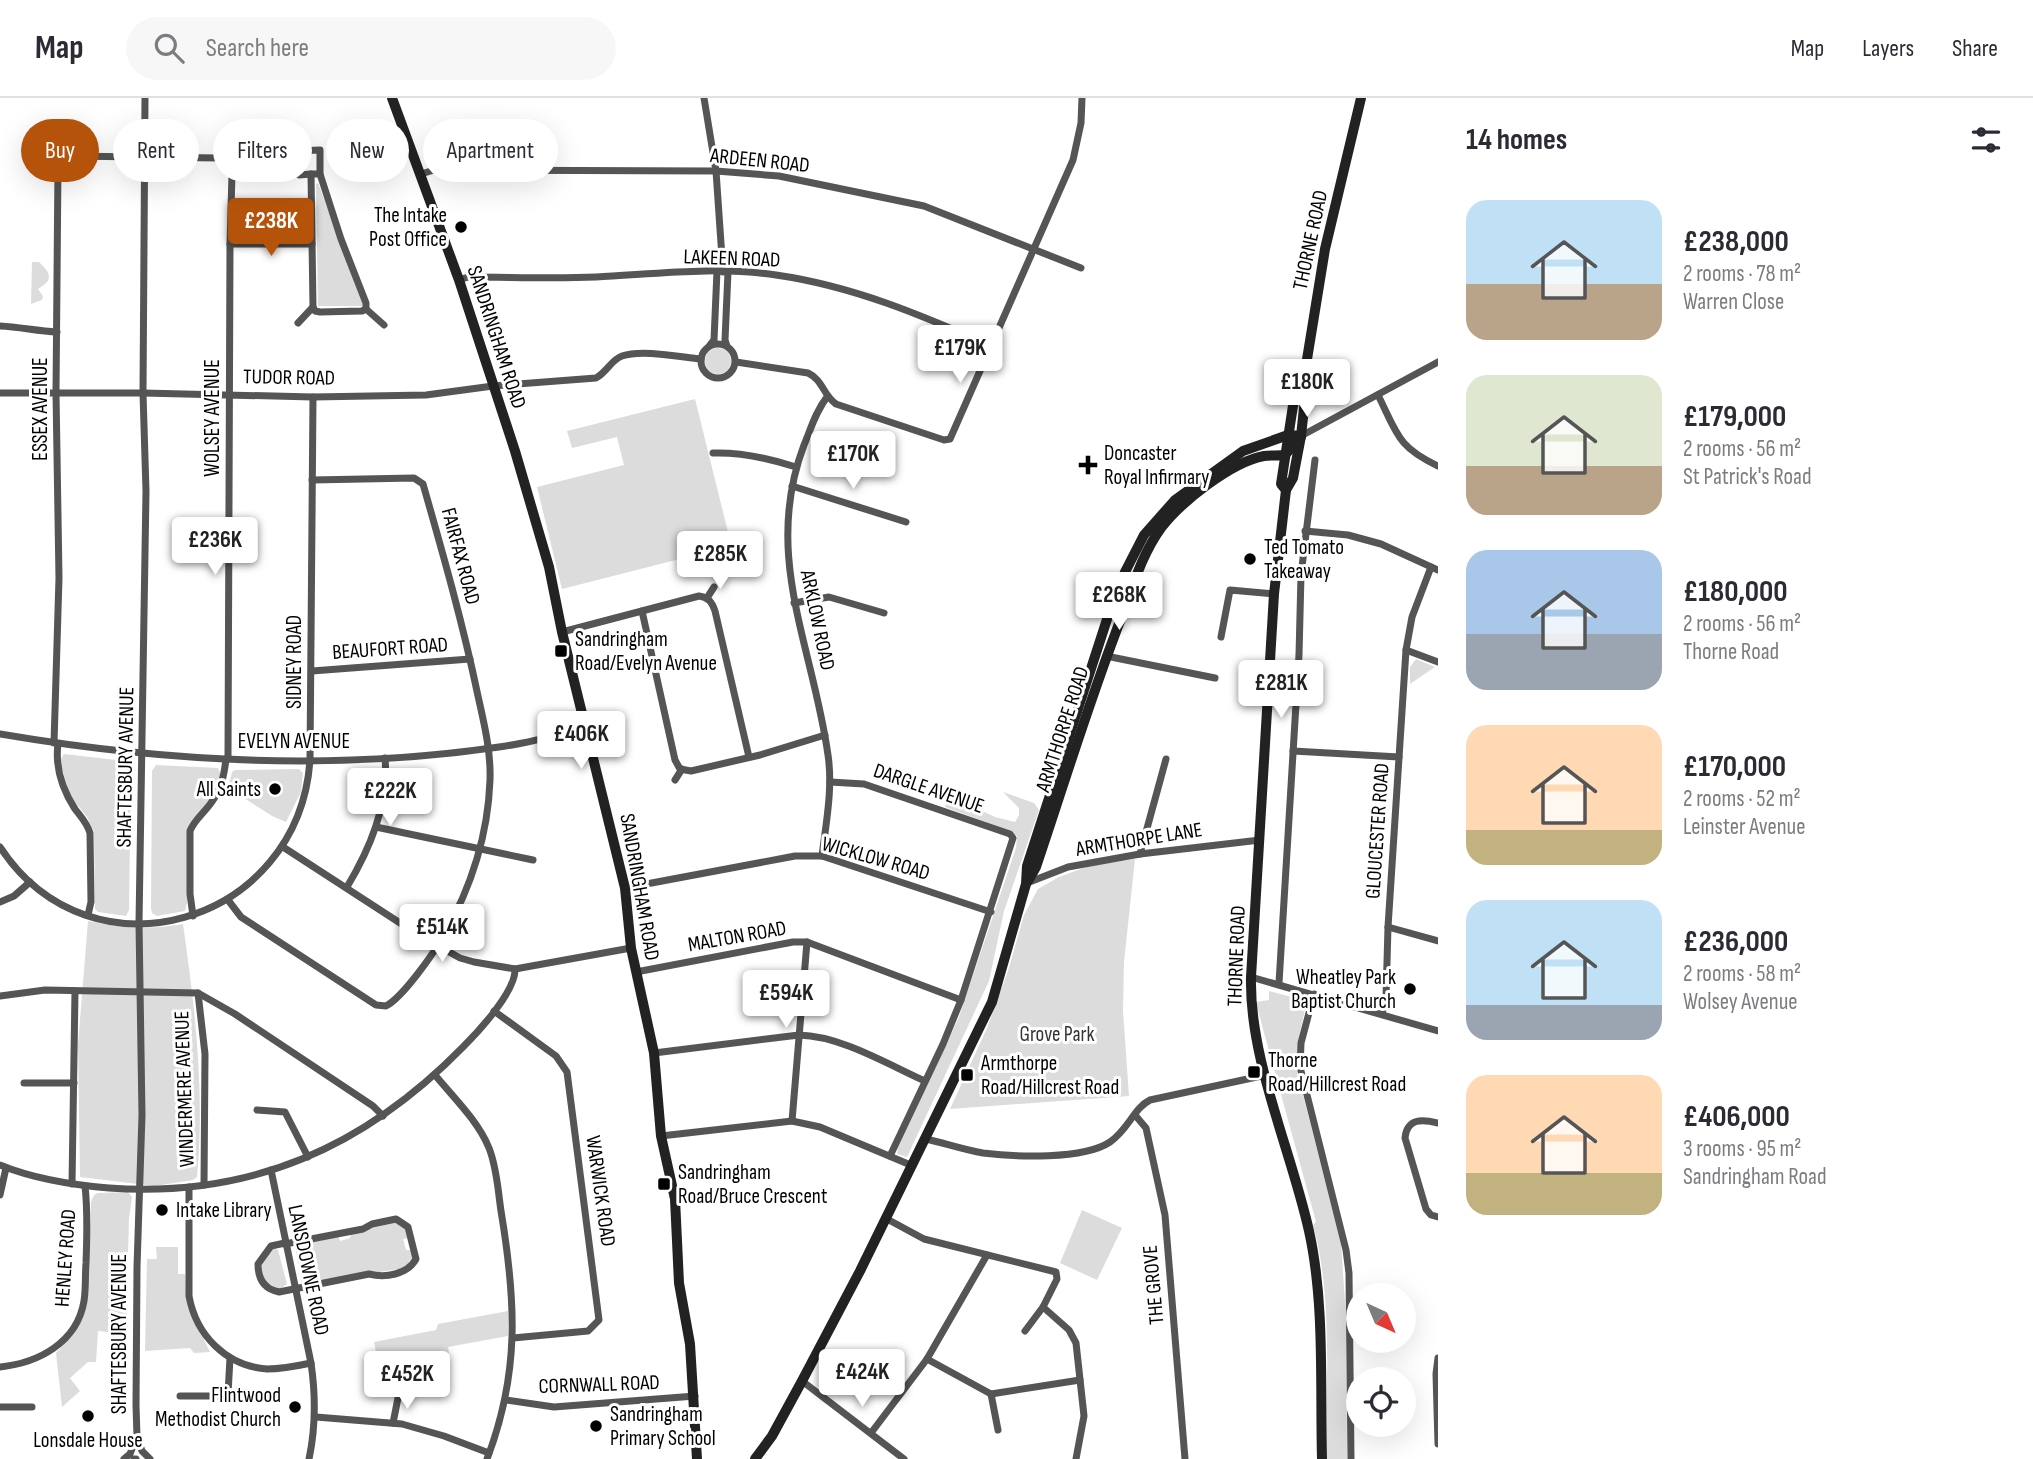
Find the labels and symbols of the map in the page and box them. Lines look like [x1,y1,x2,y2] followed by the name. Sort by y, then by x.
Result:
[708,143,811,178] street label: ARDEEN ROAD
[1288,188,1333,292] street label: THORNE ROAD
[222,198,320,258] pin: £238K
[369,203,447,252] place label: The Intake Post Office
[453,219,469,235] marker: The Intake Post Office
[683,244,781,273] street label: LAKEEN ROAD
[462,263,531,412] street label: SANDRINGHAM ROAD
[911,326,1009,385] pin: £179K
[28,357,53,461] street label: ESSEX AVENUE
[200,359,225,477] street label: WOLSEY AVENUE
[1258,360,1356,419] pin: £180K
[243,364,335,391] street label: TUDOR ROAD
[804,432,902,491] pin: £170K
[1104,441,1209,490] place label: Doncaster Royal Infirmary
[1078,455,1098,475] marker: Doncaster Royal Infirmary
[436,505,485,607] street label: FAIRFAX ROAD
[166,518,264,577] pin: £236K
[671,532,769,591] pin: £285K
[1264,535,1344,584] place label: Ted Tomato Takeaway
[1242,551,1258,567] marker: Ted Tomato Takeaway
[794,567,840,673] street label: ARKLOW ROAD
[1070,573,1168,632] pin: £268K
[282,615,307,709] street label: SIDNEY ROAD
[575,627,717,676] place label: Sandringham Road/Evelyn Avenue
[331,632,449,665] street label: BEAUFORT ROAD
[553,643,569,659] marker: Sandringham Road/Evelyn Avenue
[1232,660,1330,720] pin: £281K
[1030,663,1095,796] street label: ARMTHORPE ROAD
[112,687,139,847] street label: SHAFTESBURY AVENUE
[532,712,630,771] pin: £406K
[238,729,350,754] street label: EVELYN AVENUE
[870,758,987,819] street label: DARGLE AVENUE
[1360,762,1395,900] street label: GLOUCESTER ROAD
[341,768,439,828] pin: £222K
[196,777,261,802] place label: All Saints
[267,781,283,797] marker: All Saints
[614,812,665,963] street label: SANDRINGHAM ROAD
[1073,817,1204,862] street label: ARMTHORPE LANE
[819,831,933,886] street label: WICKLOW ROAD
[393,904,491,964] pin: £514K
[1222,905,1251,1007] street label: THORNE ROAD
[686,916,788,957] street label: MALTON ROAD
[1291,965,1396,1014] place label: Wheatley Park Baptist Church
[737,970,835,1030] pin: £594K
[1402,981,1418,997] marker: Wheatley Park Baptist Church
[169,1010,200,1168] street label: WINDERMERE AVENUE
[1019,1022,1095,1047] park label: Grove Park
[1268,1048,1406,1097] place label: Thorne Road/Hillcrest Road
[980,1051,1119,1100] place label: Armthorpe Road/Hillcrest Road
[1246,1064,1262,1080] marker: Thorne Road/Hillcrest Road
[959,1067,975,1083] marker: Armthorpe Road/Hillcrest Road
[580,1134,621,1248] street label: WARWICK ROAD
[678,1160,827,1209] place label: Sandringham Road/Bruce Crescent
[656,1176,672,1192] marker: Sandringham Road/Bruce Crescent
[176,1198,272,1223] place label: Intake Library
[154,1202,170,1218] marker: Intake Library
[282,1203,335,1338] street label: LANSDOWNE ROAD
[50,1208,81,1308] street label: HENLEY ROAD
[1138,1244,1169,1326] street label: THE GROVE
[107,1254,132,1414] street label: SHAFTESBURY AVENUE
[1346,1283,1416,1353] north arrow
[813,1350,911,1409] pin: £424K
[358,1352,456,1411] pin: £452K
[538,1370,660,1399] street label: CORNWALL ROAD
[155,1383,281,1432] place label: Flintwood Methodist Church
[287,1399,303,1415] marker: Flintwood Methodist Church
[610,1402,716,1451] place label: Sandringham Primary School
[80,1408,96,1424] marker: Lonsdale House
[588,1418,604,1434] marker: Sandringham Primary School
[33,1428,143,1453] place label: Lonsdale House

